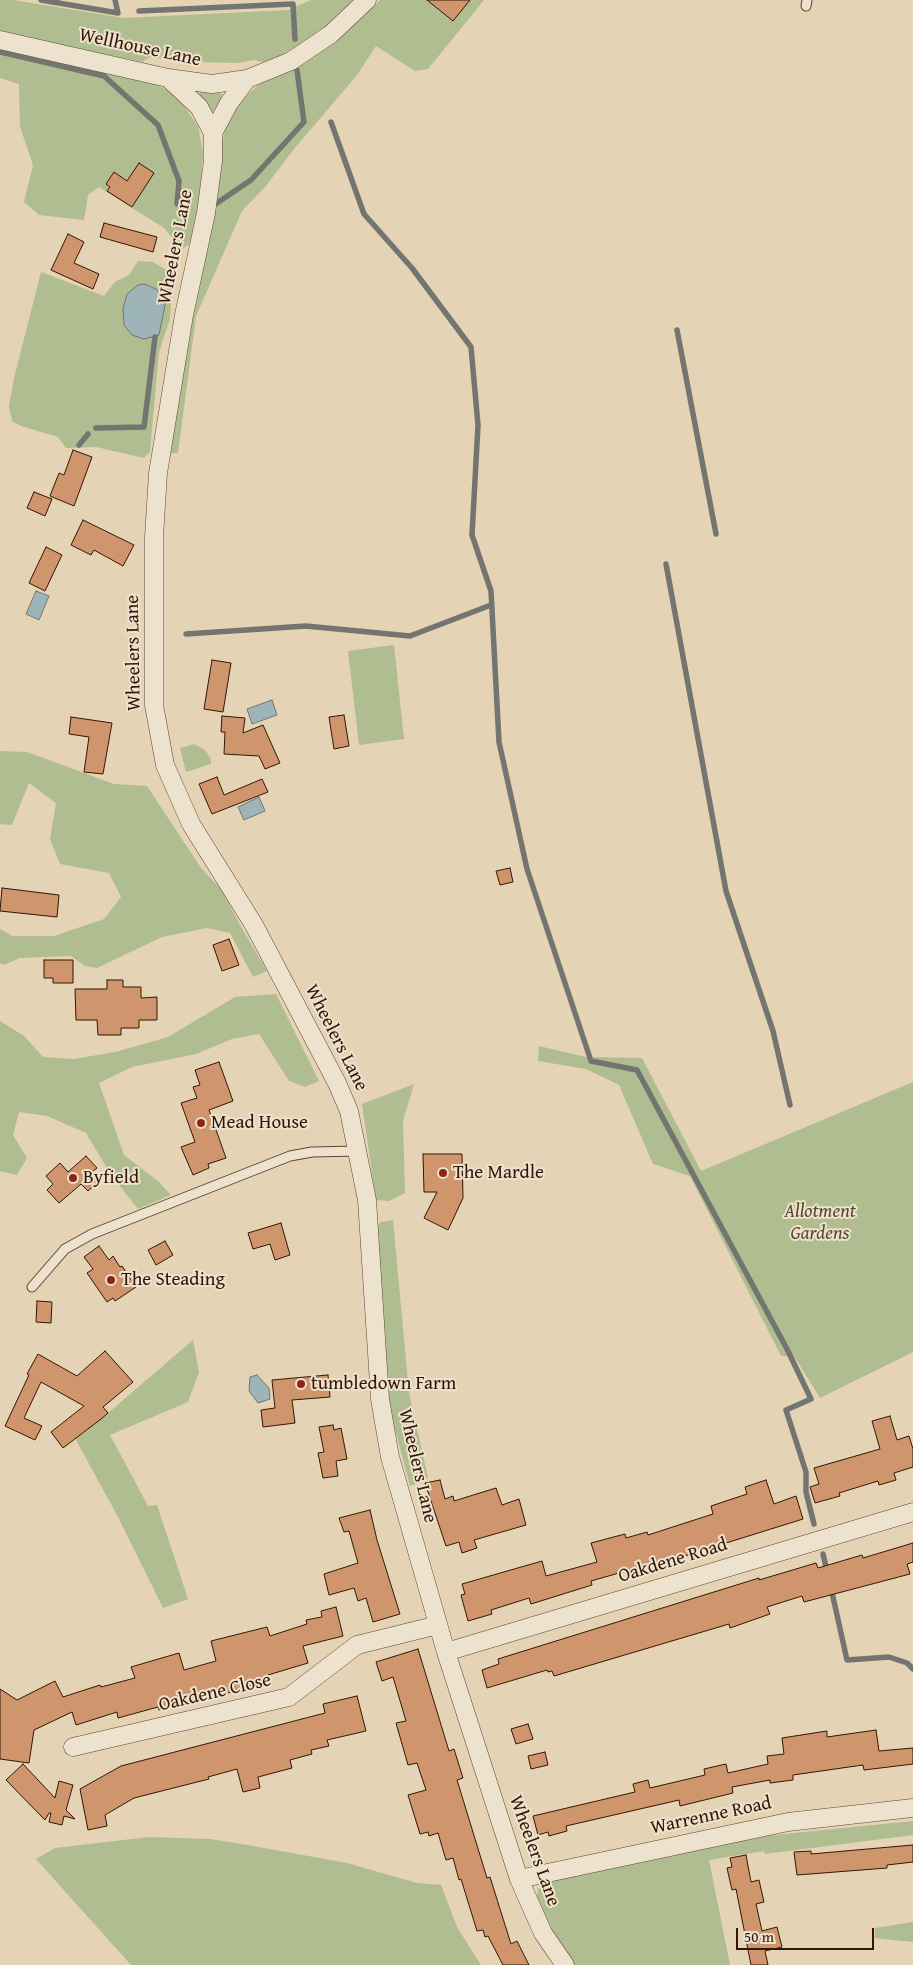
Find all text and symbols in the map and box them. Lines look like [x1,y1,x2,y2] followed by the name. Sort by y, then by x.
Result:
[77,24,203,72] street label: Wellhouse Lane
[154,188,198,306] street label: Wheelers Lane
[122,595,146,711] street label: Wheelers Lane
[299,981,373,1095] street label: Wheelers Lane
[211,1112,308,1134] place label: Mead House
[195,1117,207,1129] marker: Mead House
[453,1162,544,1184] place label: The Mardle
[83,1167,139,1189] place label: Byfield
[437,1167,449,1179] marker: The Mardle
[67,1172,79,1184] marker: Byfield
[784,1201,856,1245] park label: Allotment Gardens
[121,1269,225,1291] place label: The Steading
[105,1274,117,1286] marker: The Steading
[311,1373,456,1395] place label: tumbledown Farm
[295,1378,307,1390] marker: tumbledown Farm
[393,1407,441,1525] street label: Wheelers Lane
[616,1534,730,1588] street label: Oakdene Road
[157,1669,273,1717] street label: Oakdene Close
[503,1792,565,1910] street label: Wheelers Lane
[649,1792,773,1840] street label: Warrenne Road
[738,1918,876,1950] scale bar
[744,1926,774,1947] text: 50 m

